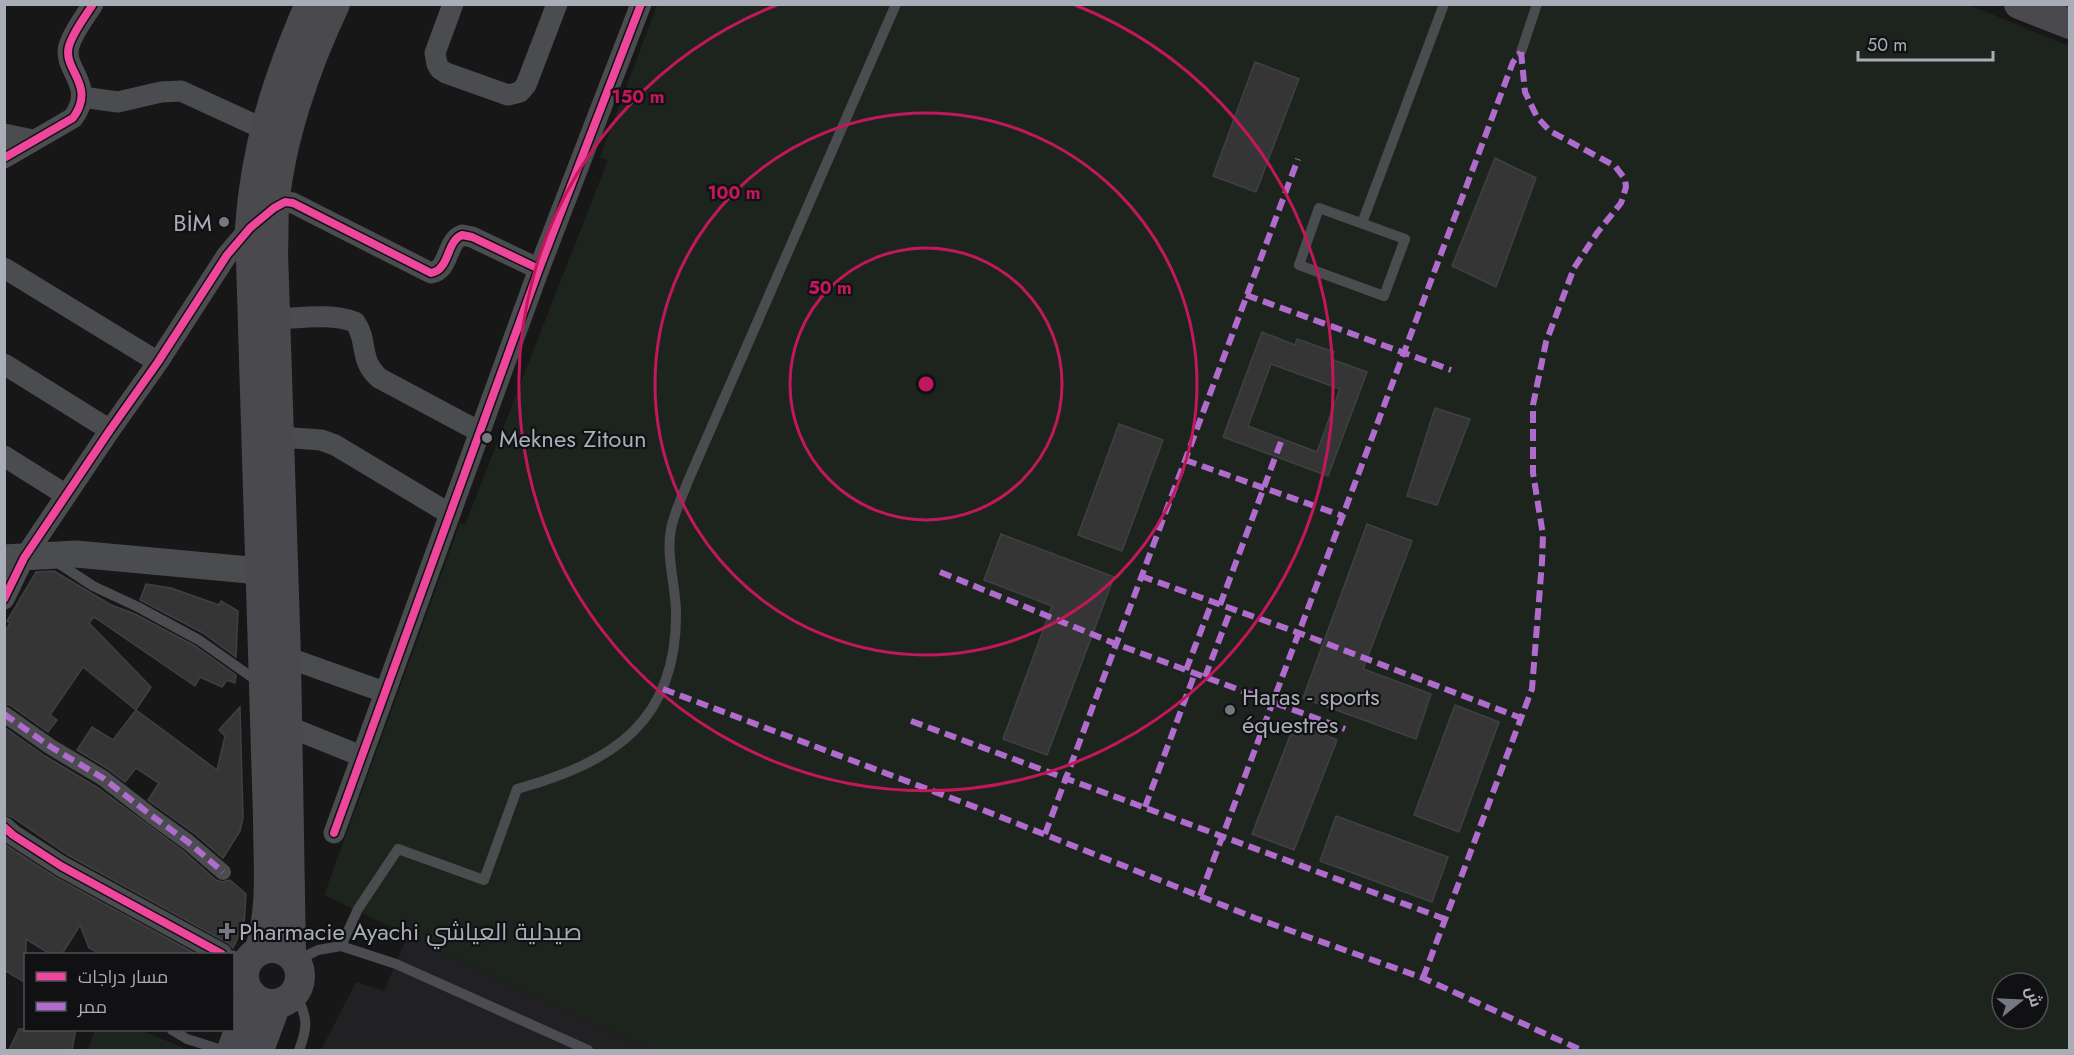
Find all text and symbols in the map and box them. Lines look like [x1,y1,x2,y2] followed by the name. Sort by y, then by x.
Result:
[1858,24,1993,62] scale bar
[1867,32,1907,58] text: 50 m
[612,84,664,110] text: 150 m
[707,180,761,206] text: 100 m
[173,205,212,240] place label: BİM
[217,215,231,229] marker: BİM
[808,275,852,301] text: 50 m
[916,374,936,394] centre of rings
[499,421,647,456] place label: Meknes Zitoun
[480,431,494,445] marker: Meknes Zitoun
[1242,679,1380,742] place label: Haras - sports équestres
[1223,703,1237,717] marker: Haras - sports équestres
[239,914,582,950] place label: Pharmacie Ayachi صيدلية العياشي
[220,924,234,938] marker: Pharmacie Ayachi صيدلية العياشي
[24,953,234,1031] legend
[78,964,168,990] text: مسار دراجات
[1990,971,2050,1031] north arrow
[2020,983,2048,1010] text: ش
[77,994,107,1020] text: ممر

